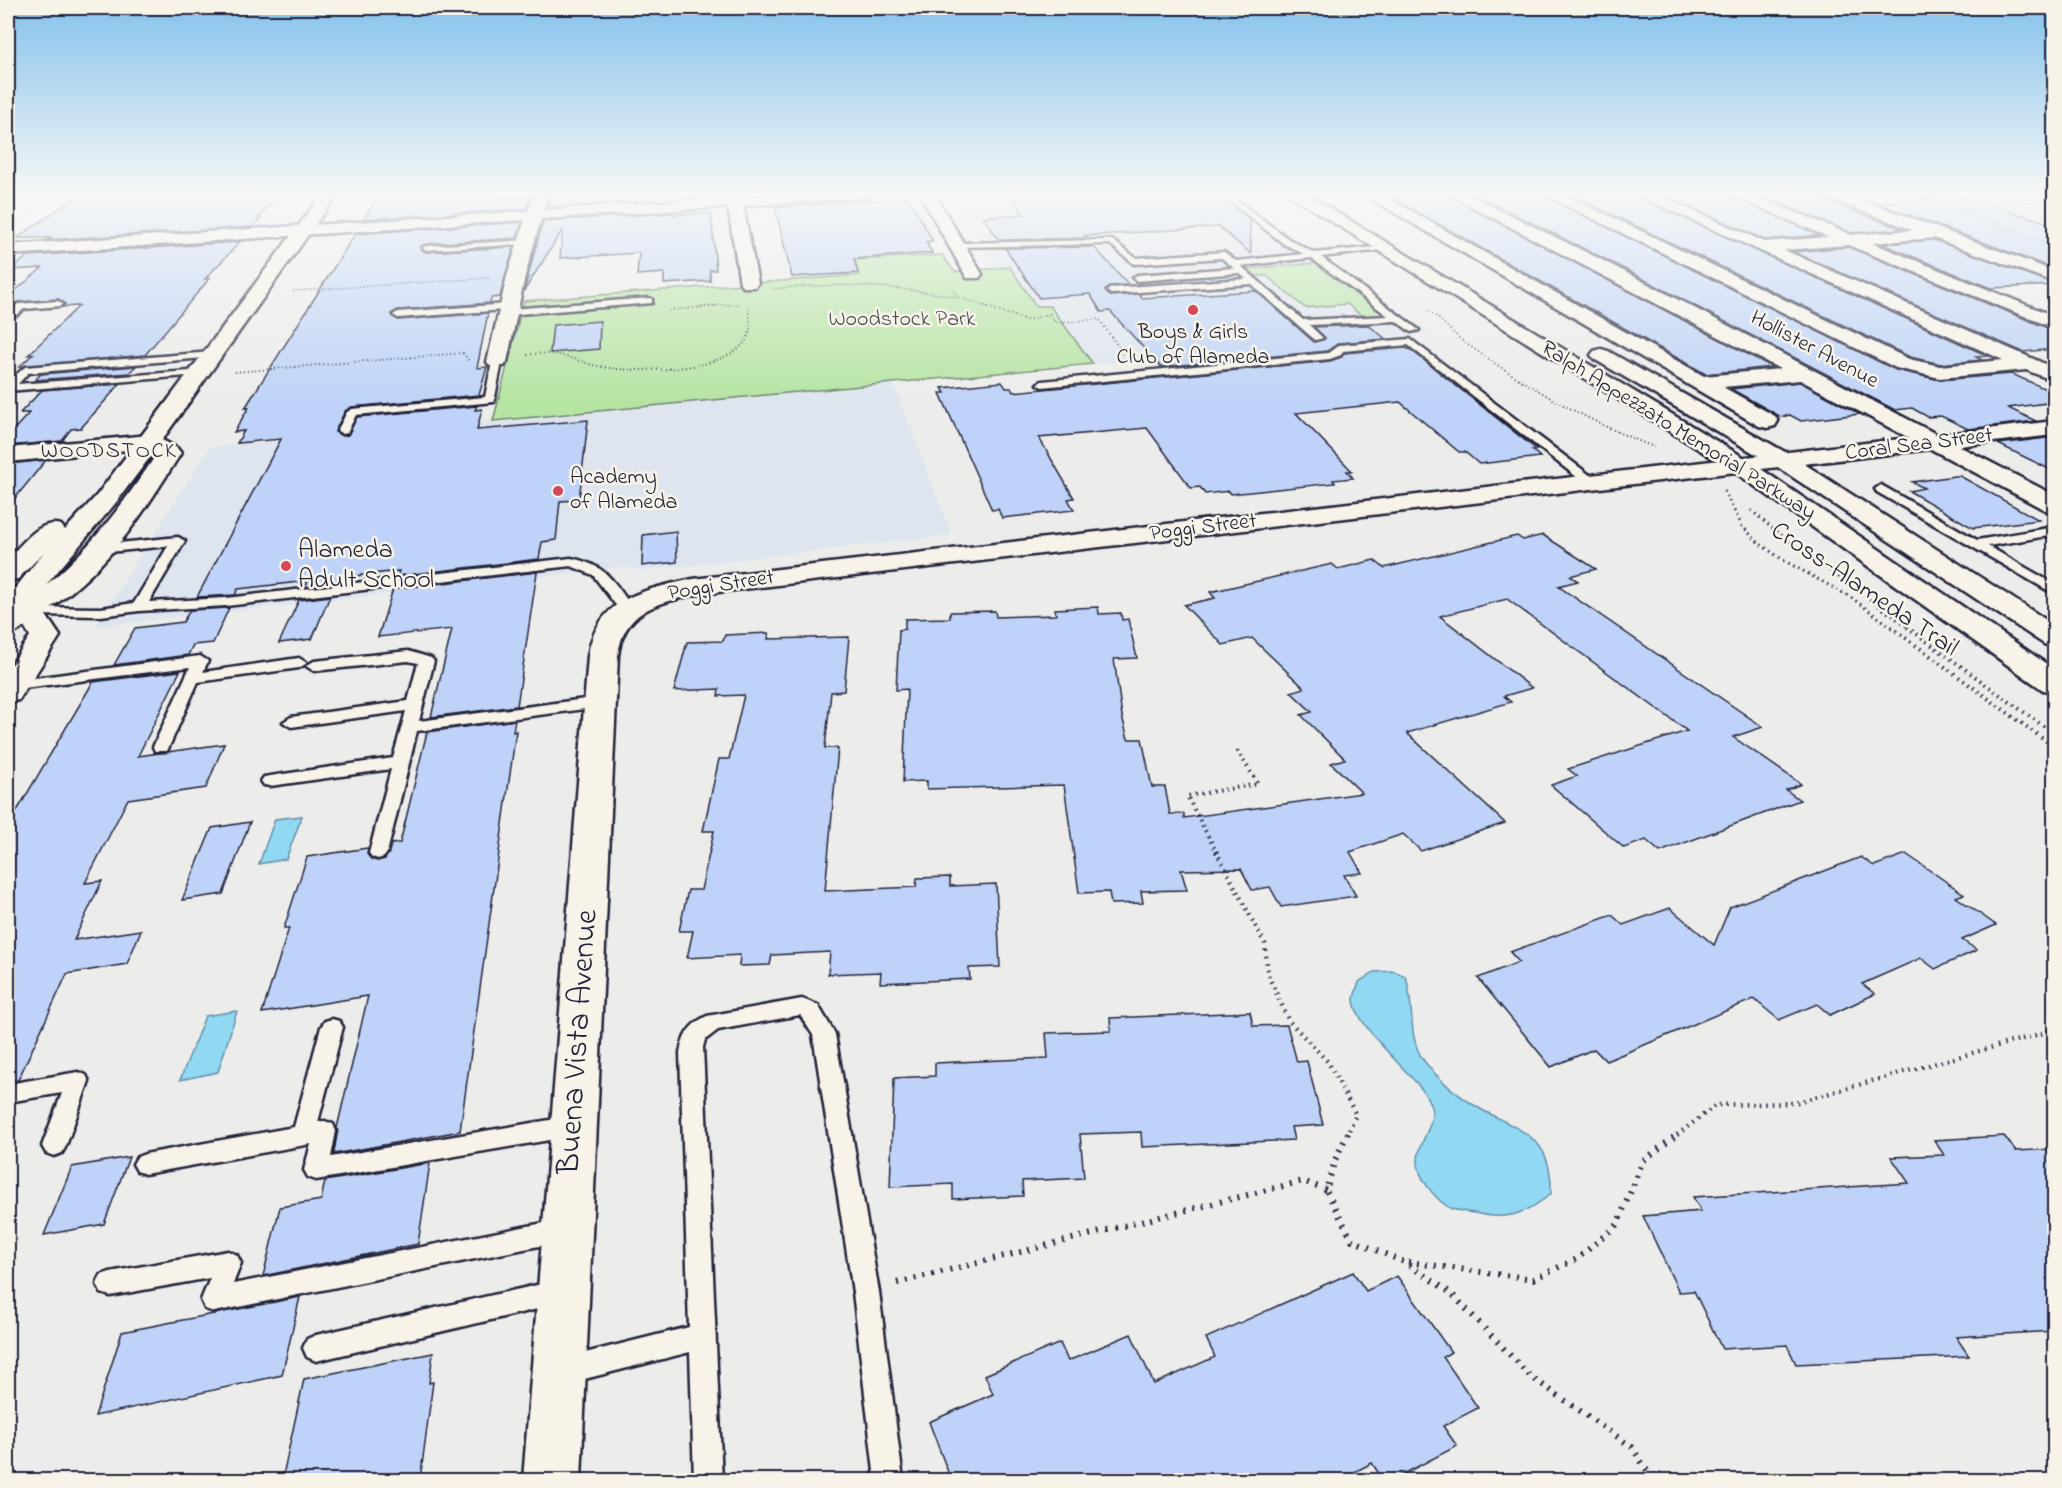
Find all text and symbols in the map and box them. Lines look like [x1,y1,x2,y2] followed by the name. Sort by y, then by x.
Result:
[1186,303,1200,317] marker: Boys & Girls Club of Alameda
[1744,303,1884,397] street label: Hollister Avenue
[829,304,976,336] park label: Woodstock Park
[1117,317,1269,374] place label: Boys & Girls Club of Alameda
[1534,333,1822,530] street label: Ralph Appezzato Memorial Parkway
[1843,420,1995,470] street label: Coral Sea Street
[41,436,177,468] district label: WOODSTOCK
[570,462,677,519] place label: Academy of Alameda
[551,484,565,498] marker: Academy of Alameda
[1148,505,1259,551] street label: Poggi Street
[1762,513,1966,667] street label: Cross-Alameda Trail
[298,532,434,600] place label: Alameda Adult School
[279,559,293,573] marker: Alameda Adult School
[665,562,777,611] street label: Poggi Street
[546,907,612,1177] street label: Buena Vista Avenue

